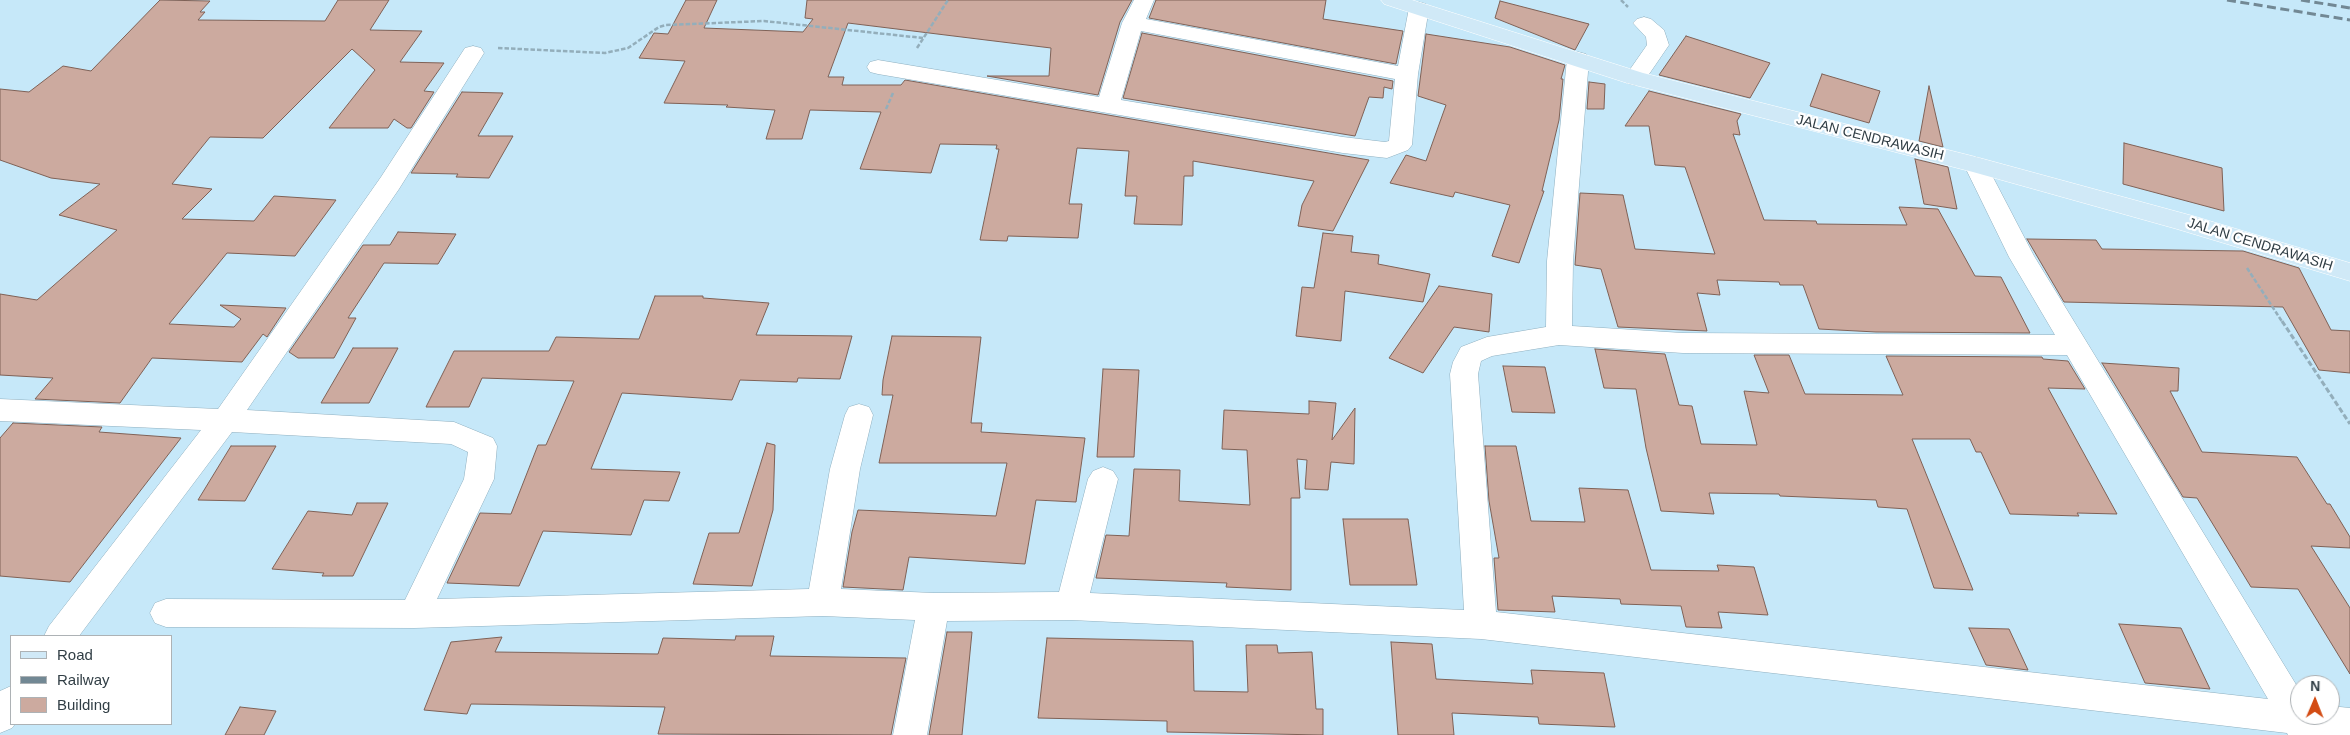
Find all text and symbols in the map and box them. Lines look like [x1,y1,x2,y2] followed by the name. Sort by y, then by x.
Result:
[1795,112,1945,164] street label: JALAN CENDRAWASIH
[2185,215,2335,275] street label: JALAN CENDRAWASIH
[10,635,172,725] legend
[57,646,93,663] text: Road
[57,671,110,688] text: Railway
[2290,675,2340,725] north arrow
[2310,678,2320,694] text: N
[57,696,110,713] text: Building

